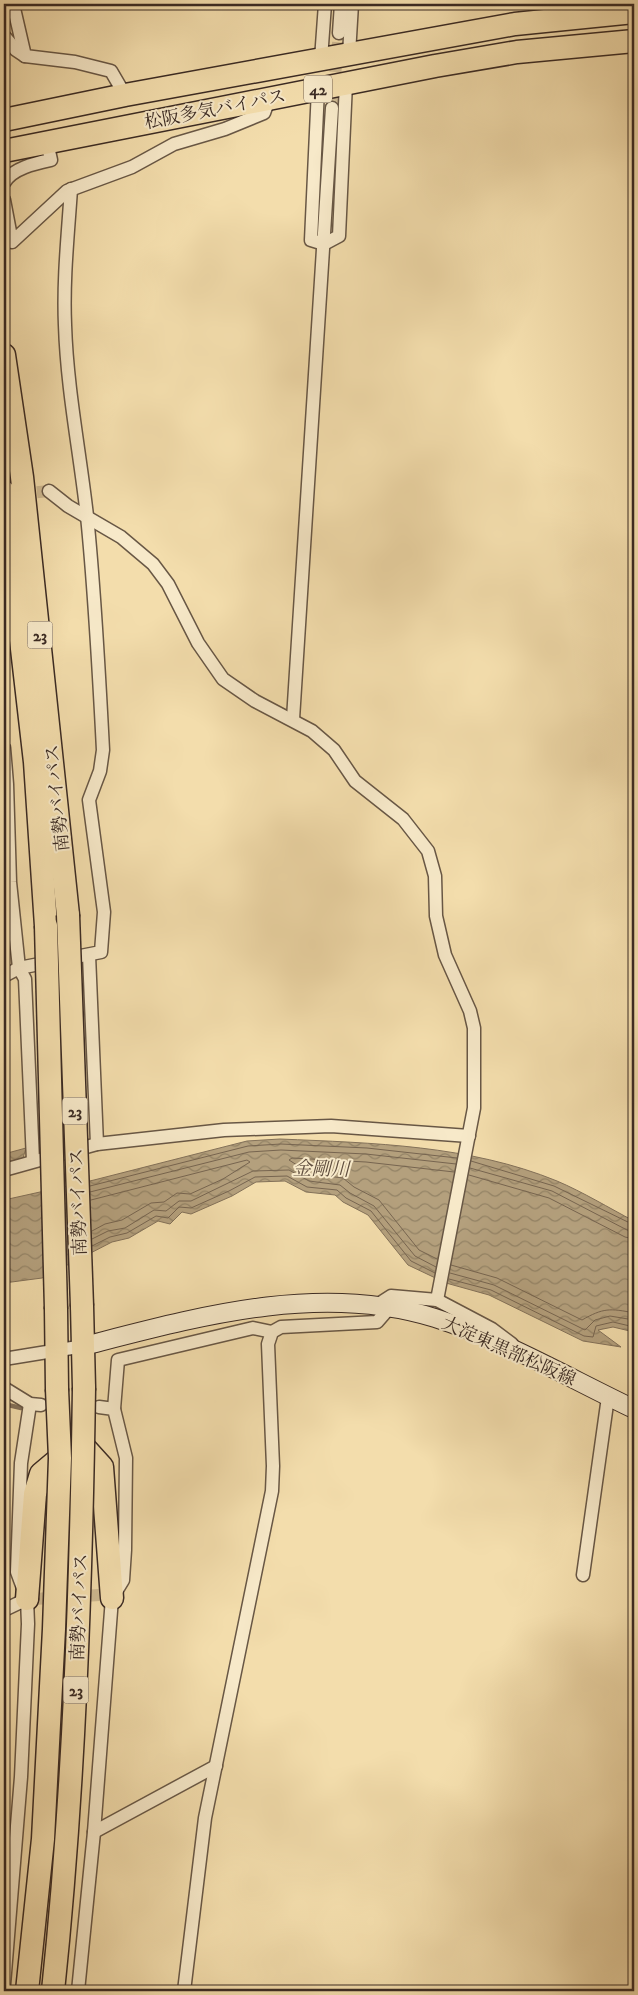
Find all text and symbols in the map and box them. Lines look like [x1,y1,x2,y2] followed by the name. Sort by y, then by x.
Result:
[304,76,332,102] road number: 42
[143,85,288,134] street label: 松阪多気バイパス
[28,622,52,648] road number: 23
[41,743,75,853] street label: 南勢バイパス
[62,1098,88,1124] road number: 23
[66,1148,92,1256] street label: 南勢バイパス
[292,1158,352,1182] water label: 金剛川
[438,1313,579,1391] street label: 大淀東黒部松阪線
[67,1553,93,1661] street label: 南勢バイパス
[64,1676,88,1704] road number: 23

